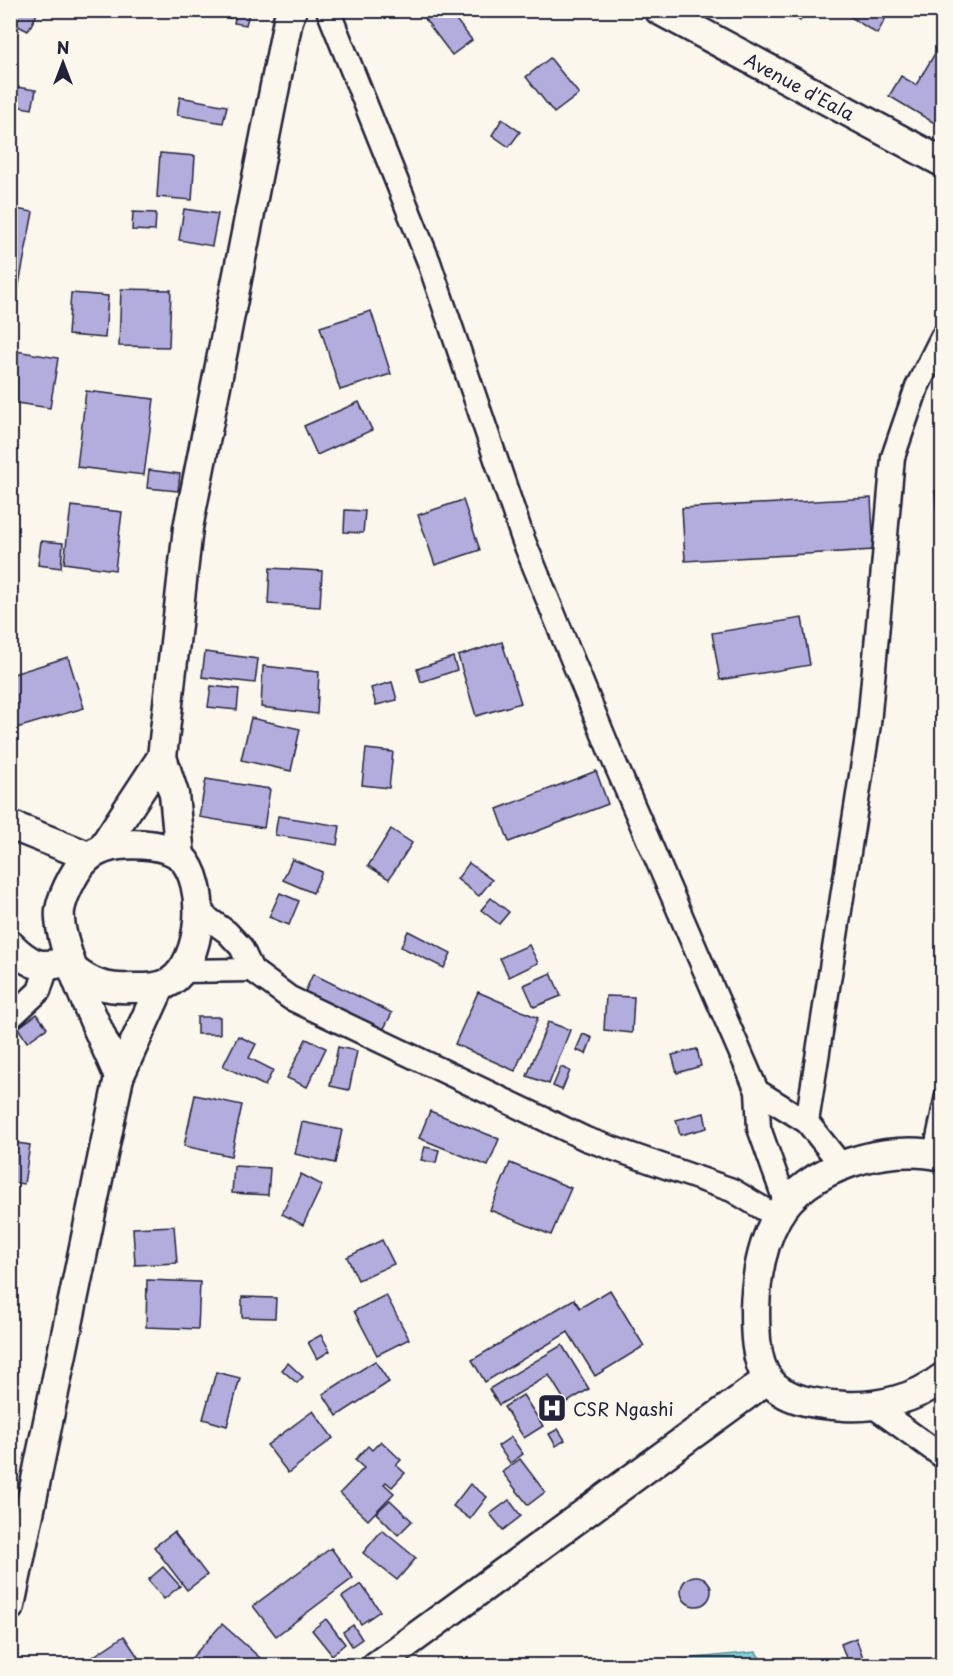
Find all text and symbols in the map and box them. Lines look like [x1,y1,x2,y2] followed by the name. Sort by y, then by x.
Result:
[33,33,93,93] north arrow
[57,35,69,59] text: N
[740,45,860,127] street label: Avenue d'Eala
[536,1392,568,1424] hospital icon: CSR Ngashi
[573,1395,673,1422] place label: CSR Ngashi

